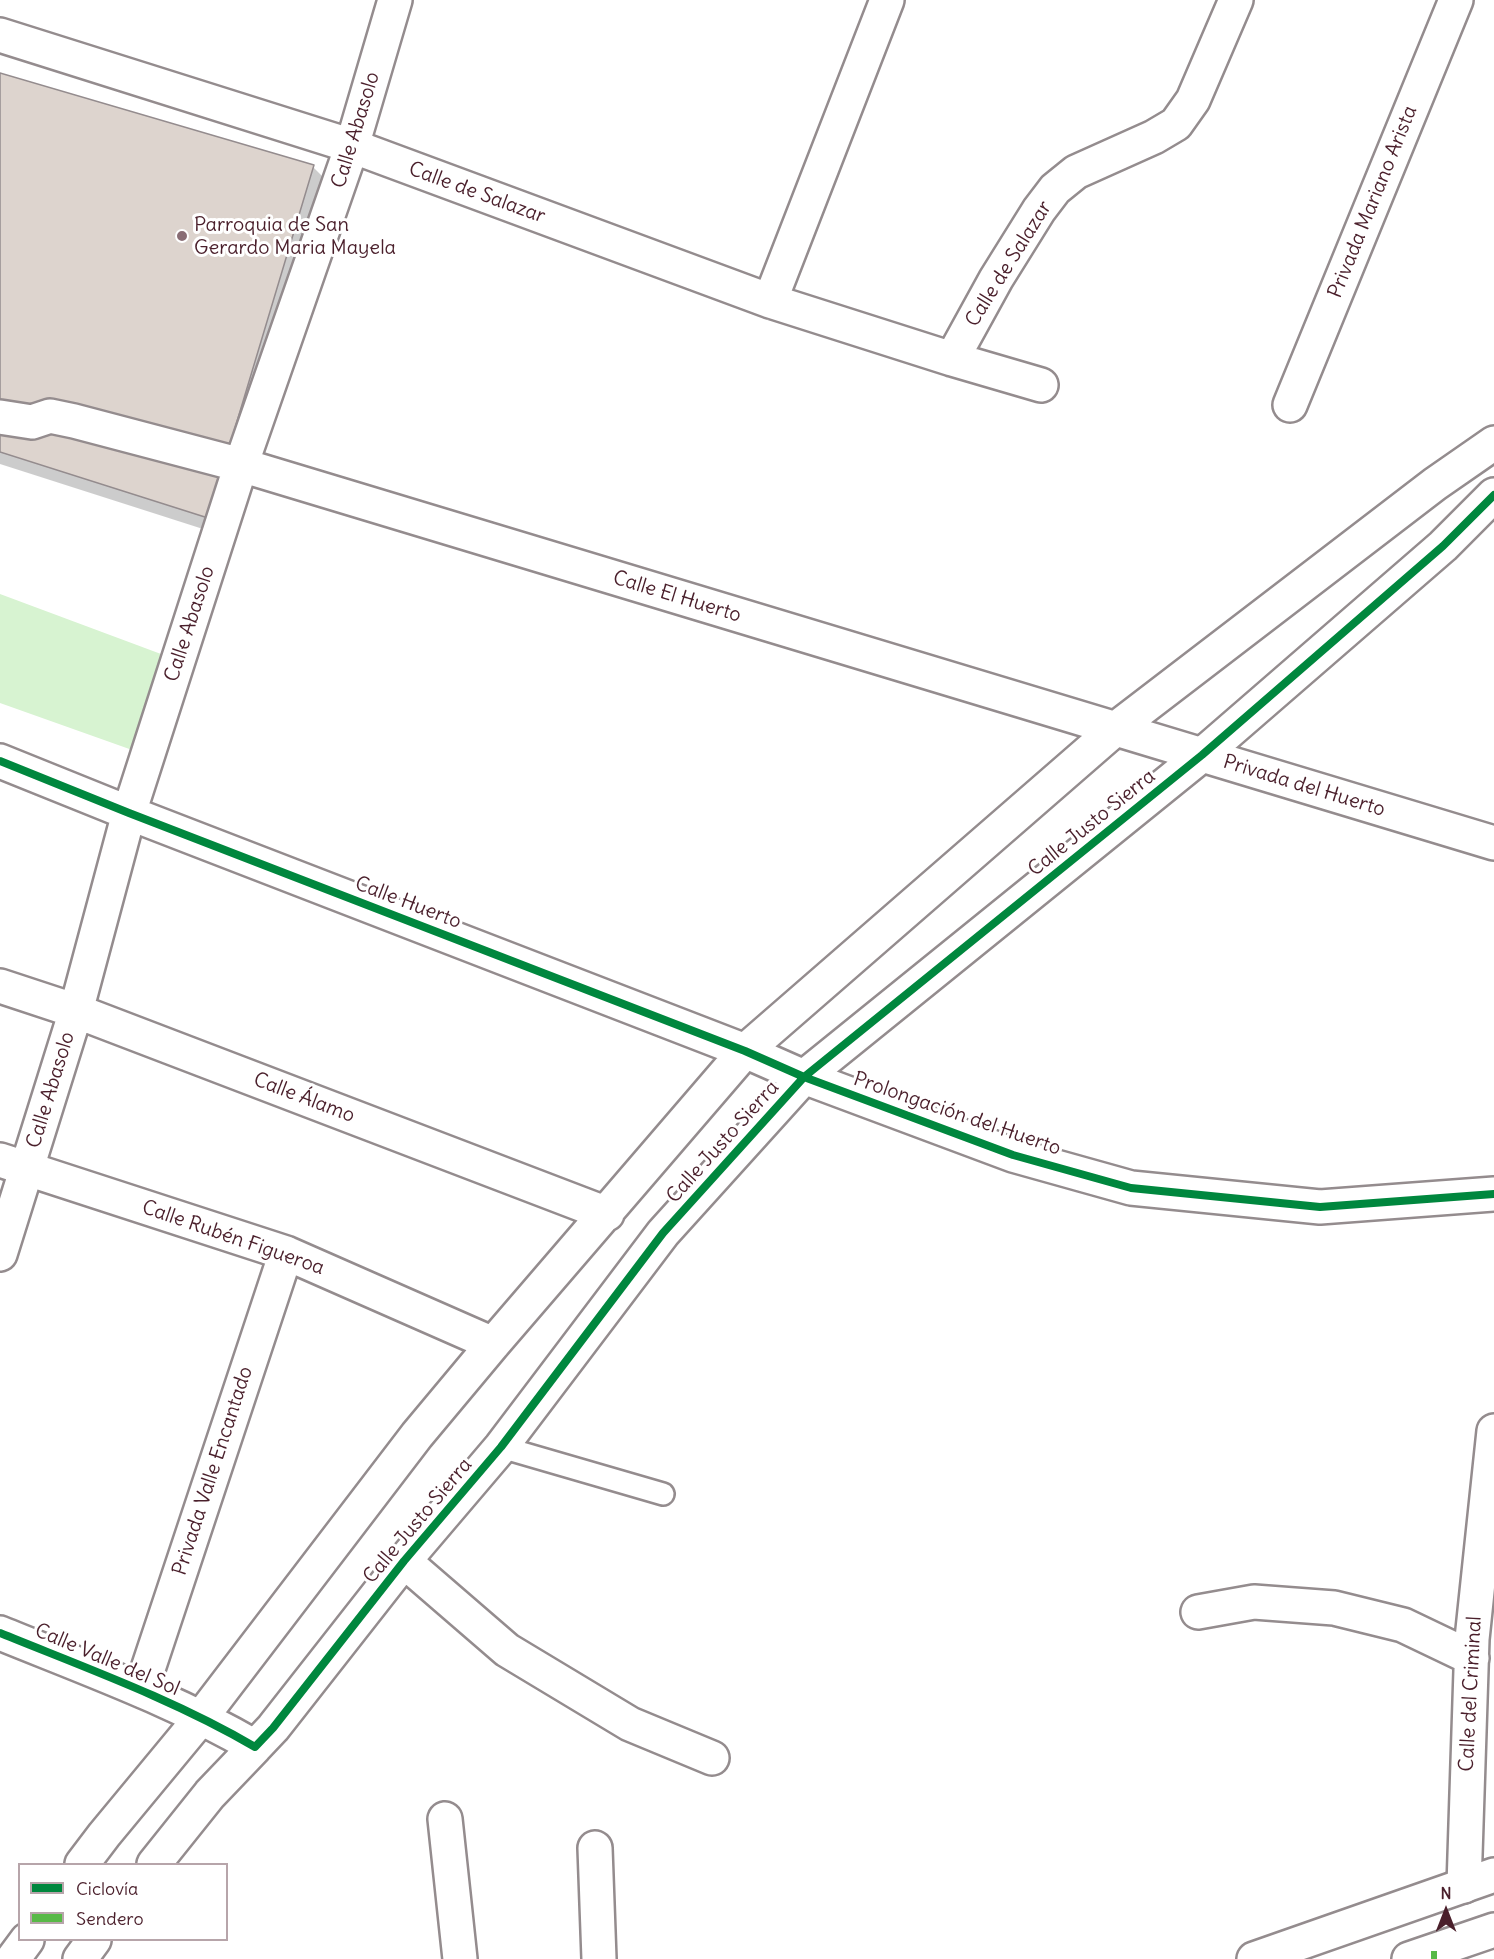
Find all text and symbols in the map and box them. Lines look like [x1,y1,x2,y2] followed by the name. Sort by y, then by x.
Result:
[327,69,385,191] street label: Calle Abasolo
[1323,102,1423,302] street label: Privada Mariano Arista
[405,157,549,229] street label: Calle de Salazar
[961,197,1057,331] street label: Calle de Salazar
[194,213,396,260] place label: Parroquia de San Gerardo Maria Mayela
[175,229,189,243] marker: Parroquia de San Gerardo Maria Mayela
[160,563,220,685] street label: Calle Abasolo
[610,566,744,628] street label: Calle El Huerto
[1220,750,1388,822] street label: Privada del Huerto
[1024,764,1160,882] street label: Calle Justo Sierra
[352,872,464,934] street label: Calle Huerto
[22,1029,80,1151] street label: Calle Abasolo
[850,1067,1064,1161] street label: Prolongación del Huerto
[250,1068,358,1128] street label: Calle Álamo
[662,1076,784,1208] street label: Calle Justo Sierra
[139,1196,327,1280] street label: Calle Rubén Figueroa
[168,1363,258,1579] street label: Privada Valle Encantado
[359,1453,477,1589] street label: Calle Justo Sierra
[1455,1616,1487,1772] street label: Calle del Criminal
[31,1619,183,1701] street label: Calle Valle del Sol
[18,1863,228,1941] legend
[76,1877,138,1900] text: Ciclovía
[1416,1881,1476,1941] north arrow
[1440,1883,1452,1903] text: N
[76,1907,144,1930] text: Sendero

